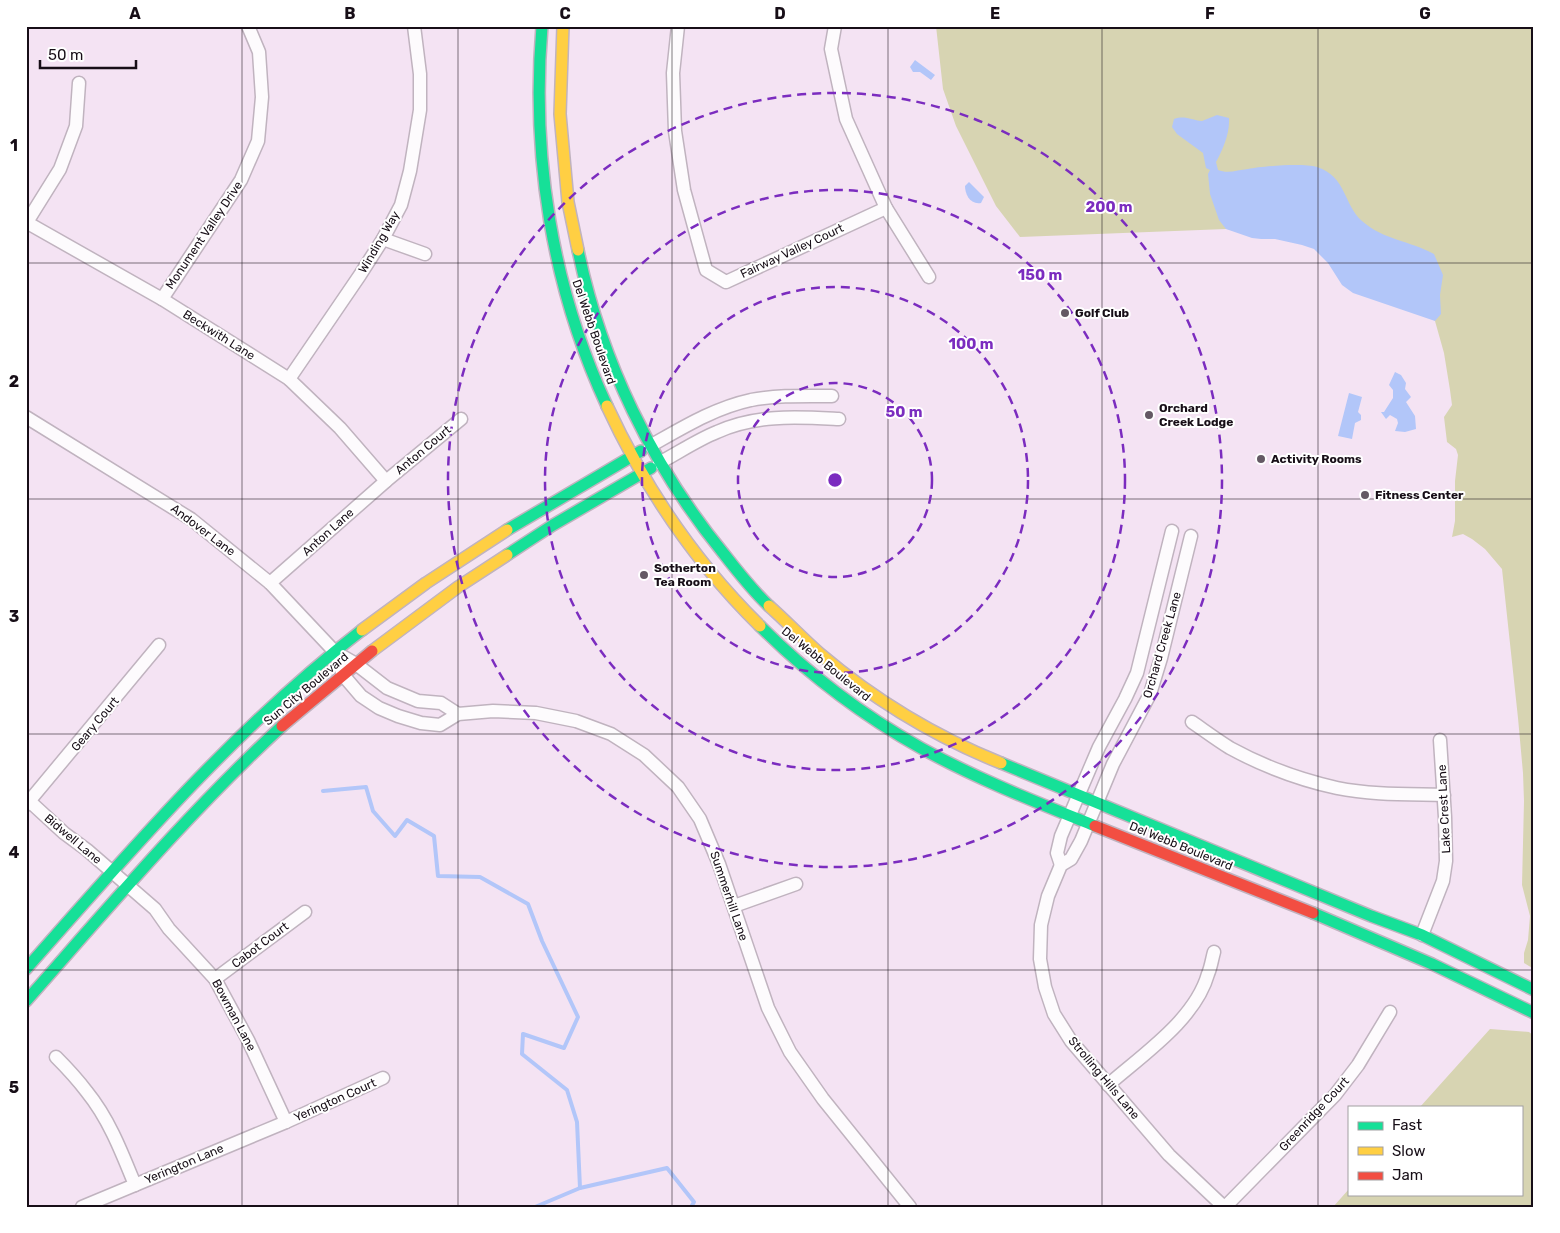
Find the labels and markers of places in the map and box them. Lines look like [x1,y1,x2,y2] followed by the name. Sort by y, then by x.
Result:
[1075,306,1130,320] place label: Golf Club
[1059,307,1071,319] marker: Golf Club
[1159,401,1233,429] place label: Orchard Creek Lodge
[1143,409,1155,421] marker: Orchard Creek Lodge
[1271,452,1362,466] place label: Activity Rooms
[1255,453,1267,465] marker: Activity Rooms
[826,471,844,489] centre of rings
[1375,488,1464,502] place label: Fitness Center
[1359,489,1371,501] marker: Fitness Center
[654,561,716,589] place label: Sotherton Tea Room
[638,569,650,581] marker: Sotherton Tea Room

